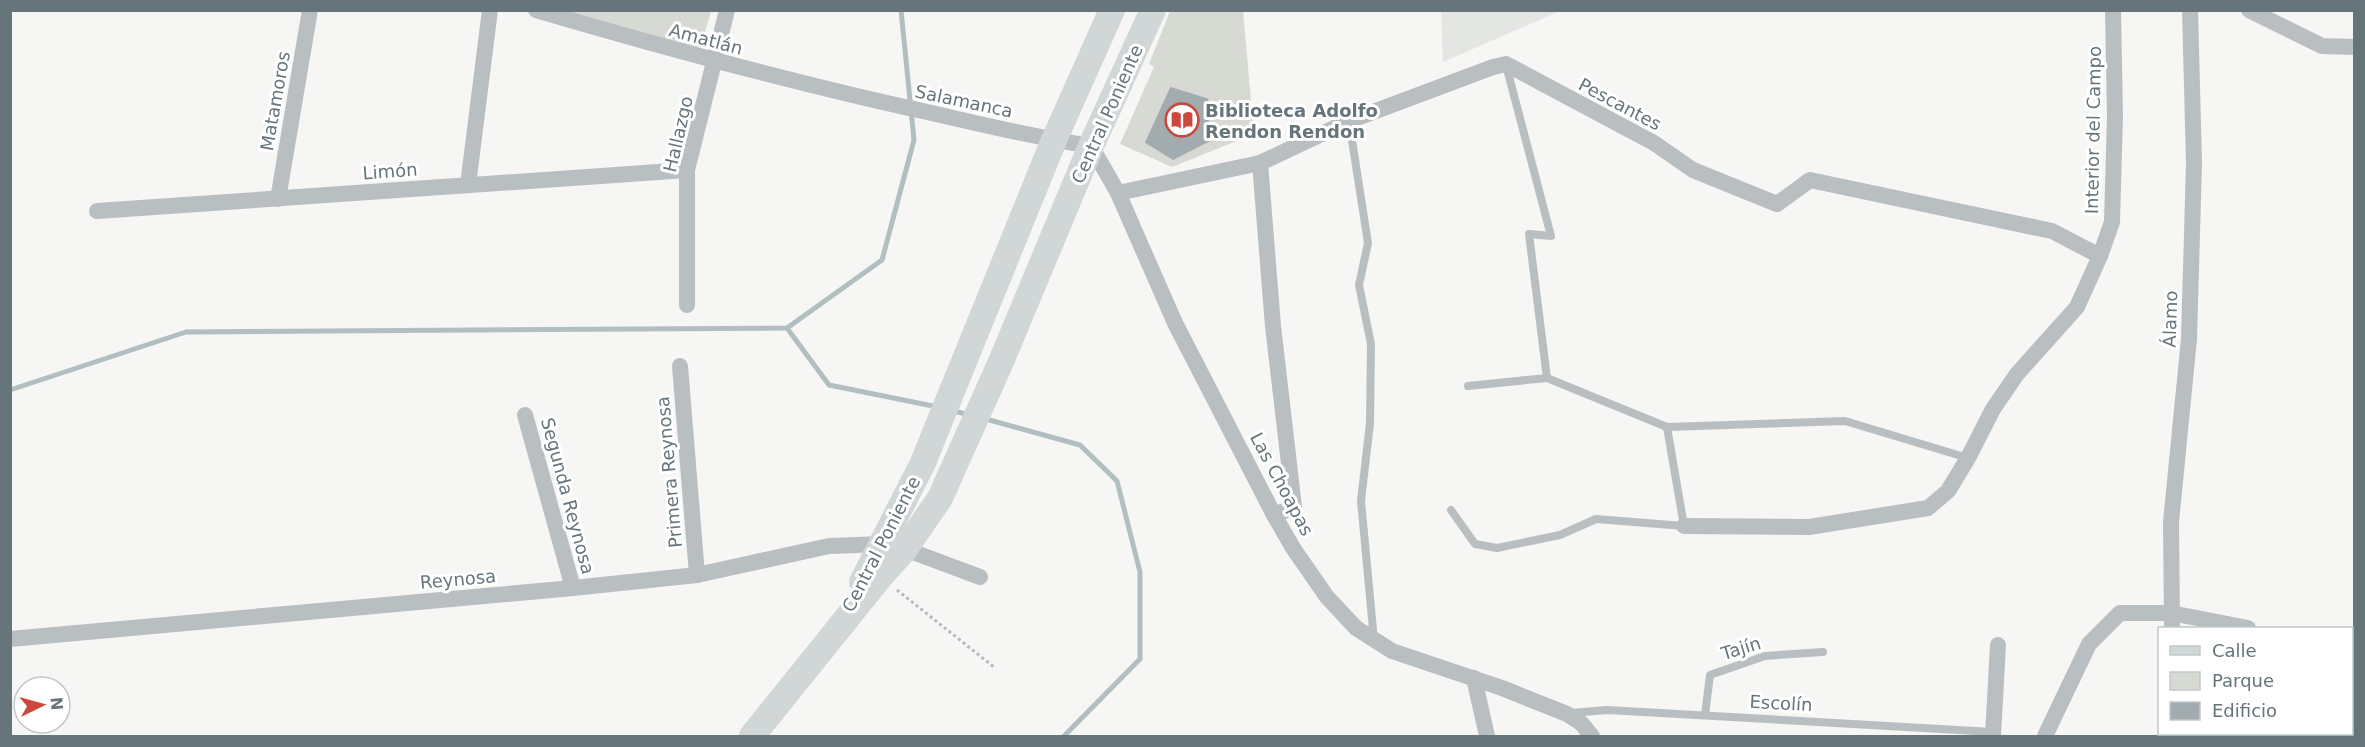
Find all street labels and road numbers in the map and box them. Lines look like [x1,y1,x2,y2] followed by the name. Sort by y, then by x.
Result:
[667,19,745,59] street label: Amatlán
[1067,41,1147,187] street label: Central Poniente
[2081,46,2105,214] street label: Interior del Campo
[256,50,294,152] street label: Matamoros
[1575,73,1665,135] street label: Pescantes
[913,80,1015,122] street label: Salamanca
[659,94,697,174] street label: Hallazgo
[362,159,418,183] street label: Limón
[2159,290,2181,348] street label: Álamo
[652,395,686,549] street label: Primera Reynosa
[537,415,599,577] street label: Segunda Reynosa
[1246,429,1318,539] street label: Las Choapas
[838,473,924,615] street label: Central Poniente
[419,565,497,593] street label: Reynosa
[1718,632,1763,664] street label: Tajín
[1749,691,1813,715] street label: Escolín

